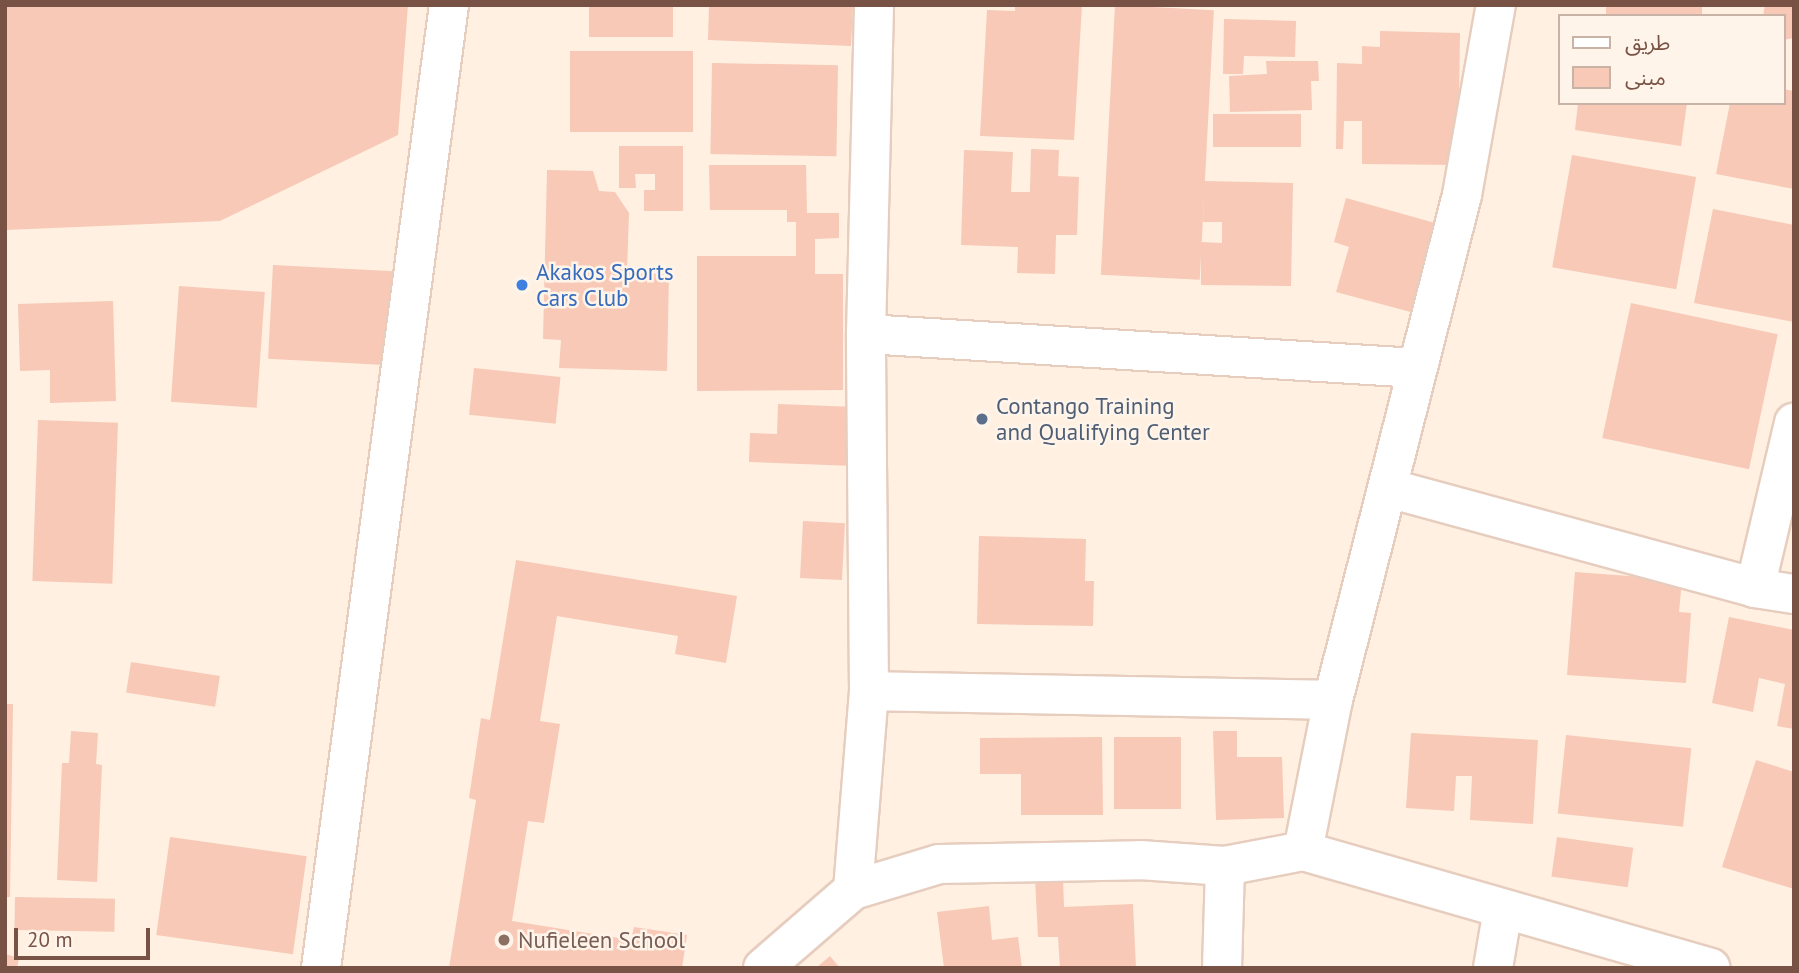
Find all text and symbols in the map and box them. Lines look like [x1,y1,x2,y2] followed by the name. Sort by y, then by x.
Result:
[1558,14,1785,105] legend
[1625,29,1670,56] text: طريق
[1625,64,1666,91] text: مبنى
[536,258,674,312] place label: Akakos Sports Cars Club
[514,277,530,293] marker: Akakos Sports Cars Club
[996,392,1210,446] place label: Contango Training and Qualifying Center
[974,411,990,427] marker: Contango Training and Qualifying Center
[18,914,154,958] scale bar
[27,926,73,953] text: 20 m
[518,926,685,954] place label: Nufieleen School
[496,932,512,948] marker: Nufieleen School

